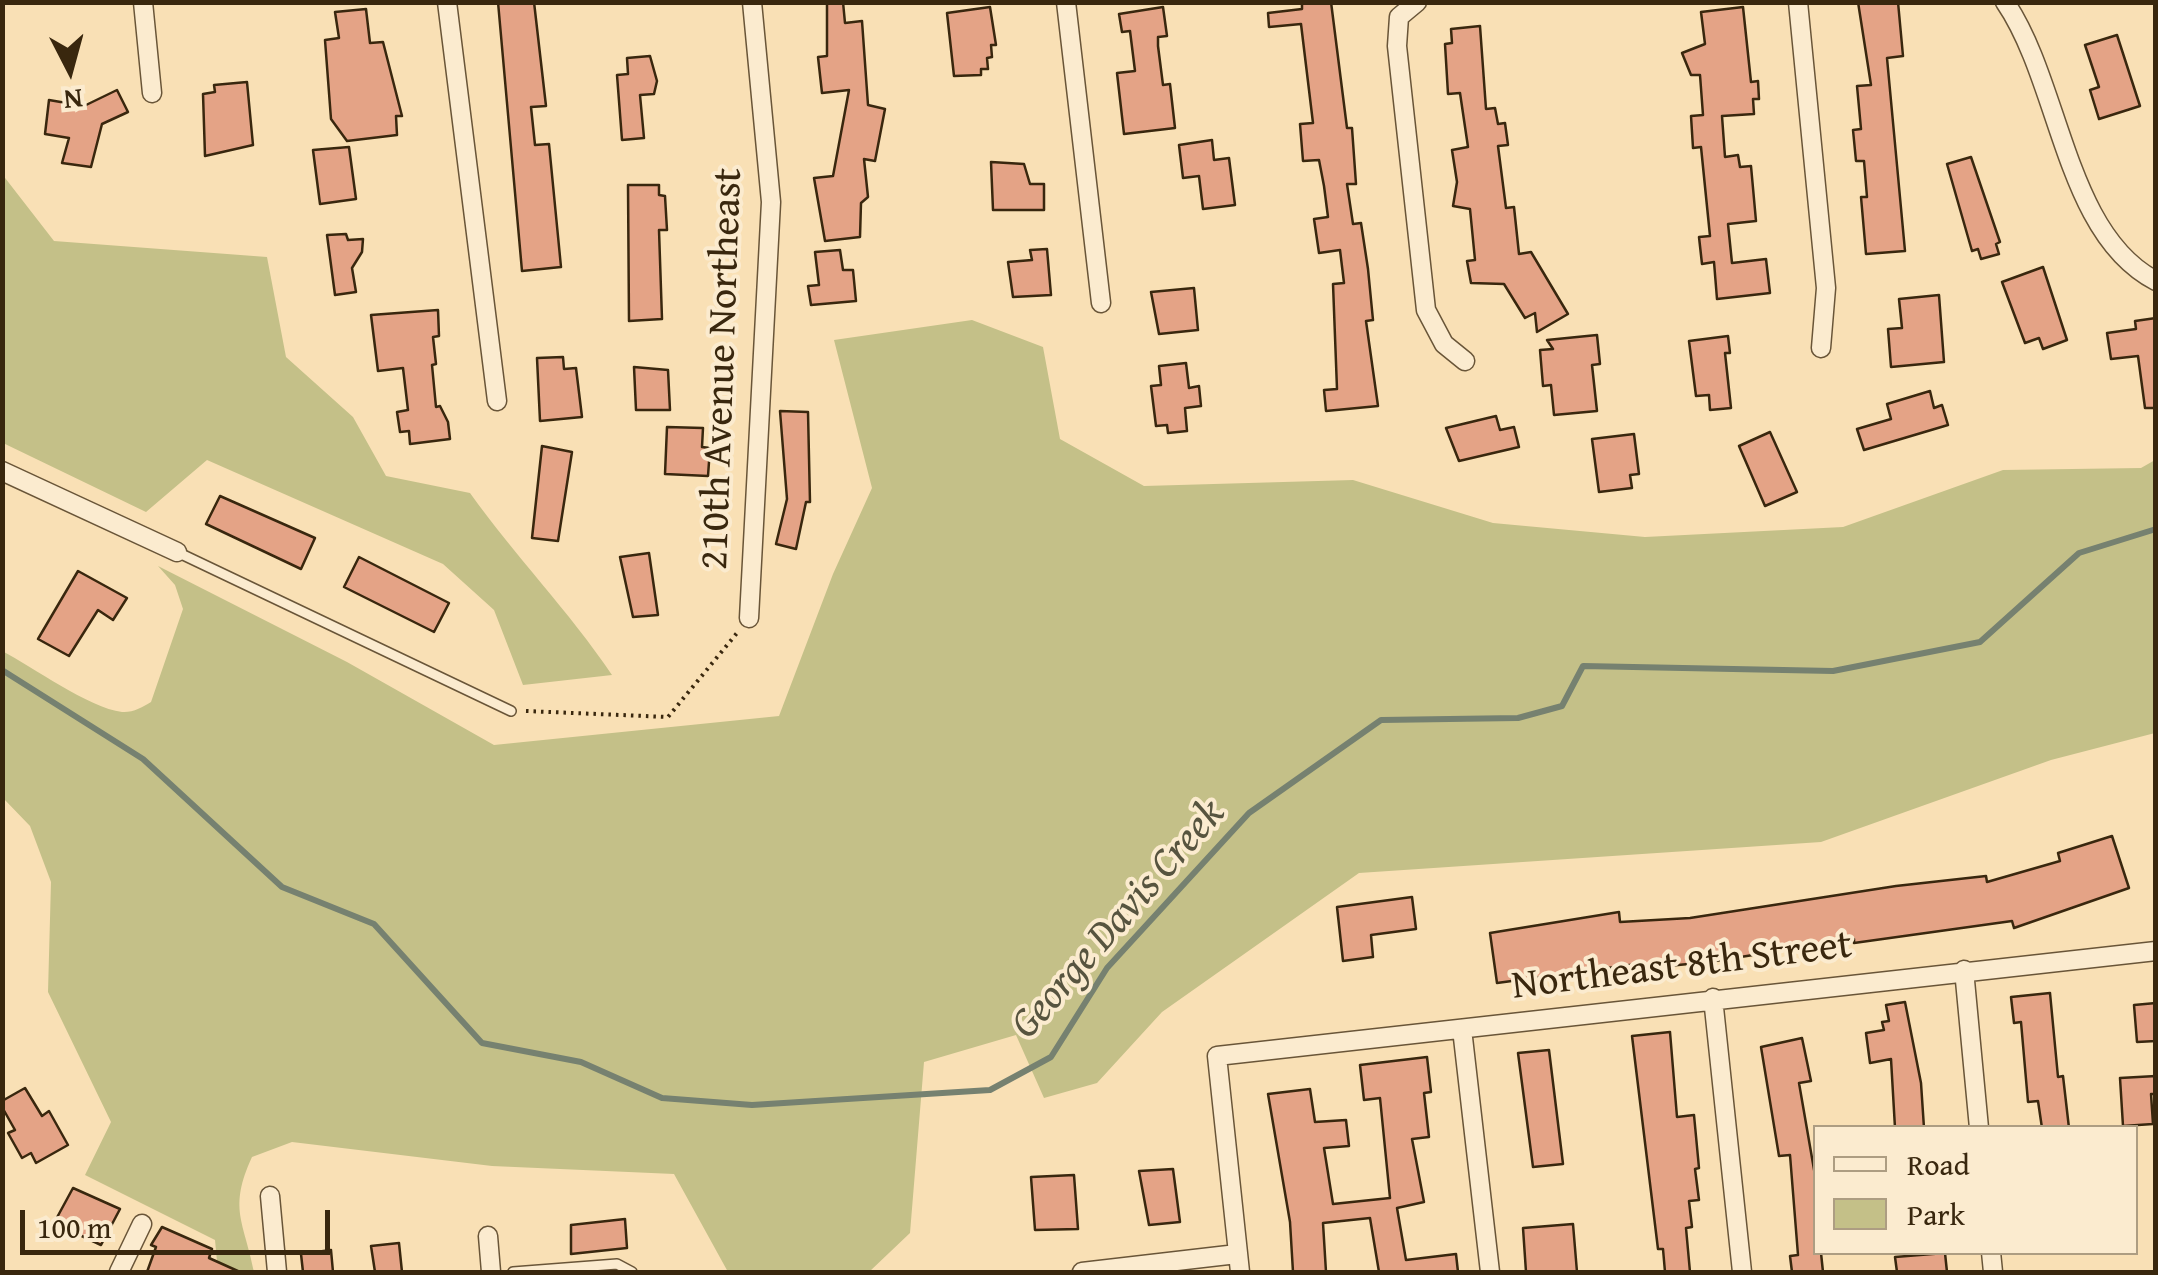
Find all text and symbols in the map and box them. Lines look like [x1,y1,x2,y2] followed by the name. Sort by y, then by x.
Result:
[20,20,120,120] north arrow
[62,79,85,122] text: N
[692,167,754,571] street label: 210th Avenue Northeast
[1001,790,1237,1050] water label: George Davis Creek
[1509,922,1855,1012] street label: Northeast 8th Street
[1813,1125,2138,1255] legend
[1907,1142,1970,1186] text: Road
[25,1190,335,1252] scale bar
[1907,1192,1965,1236] text: Park
[37,1205,111,1249] text: 100 m

